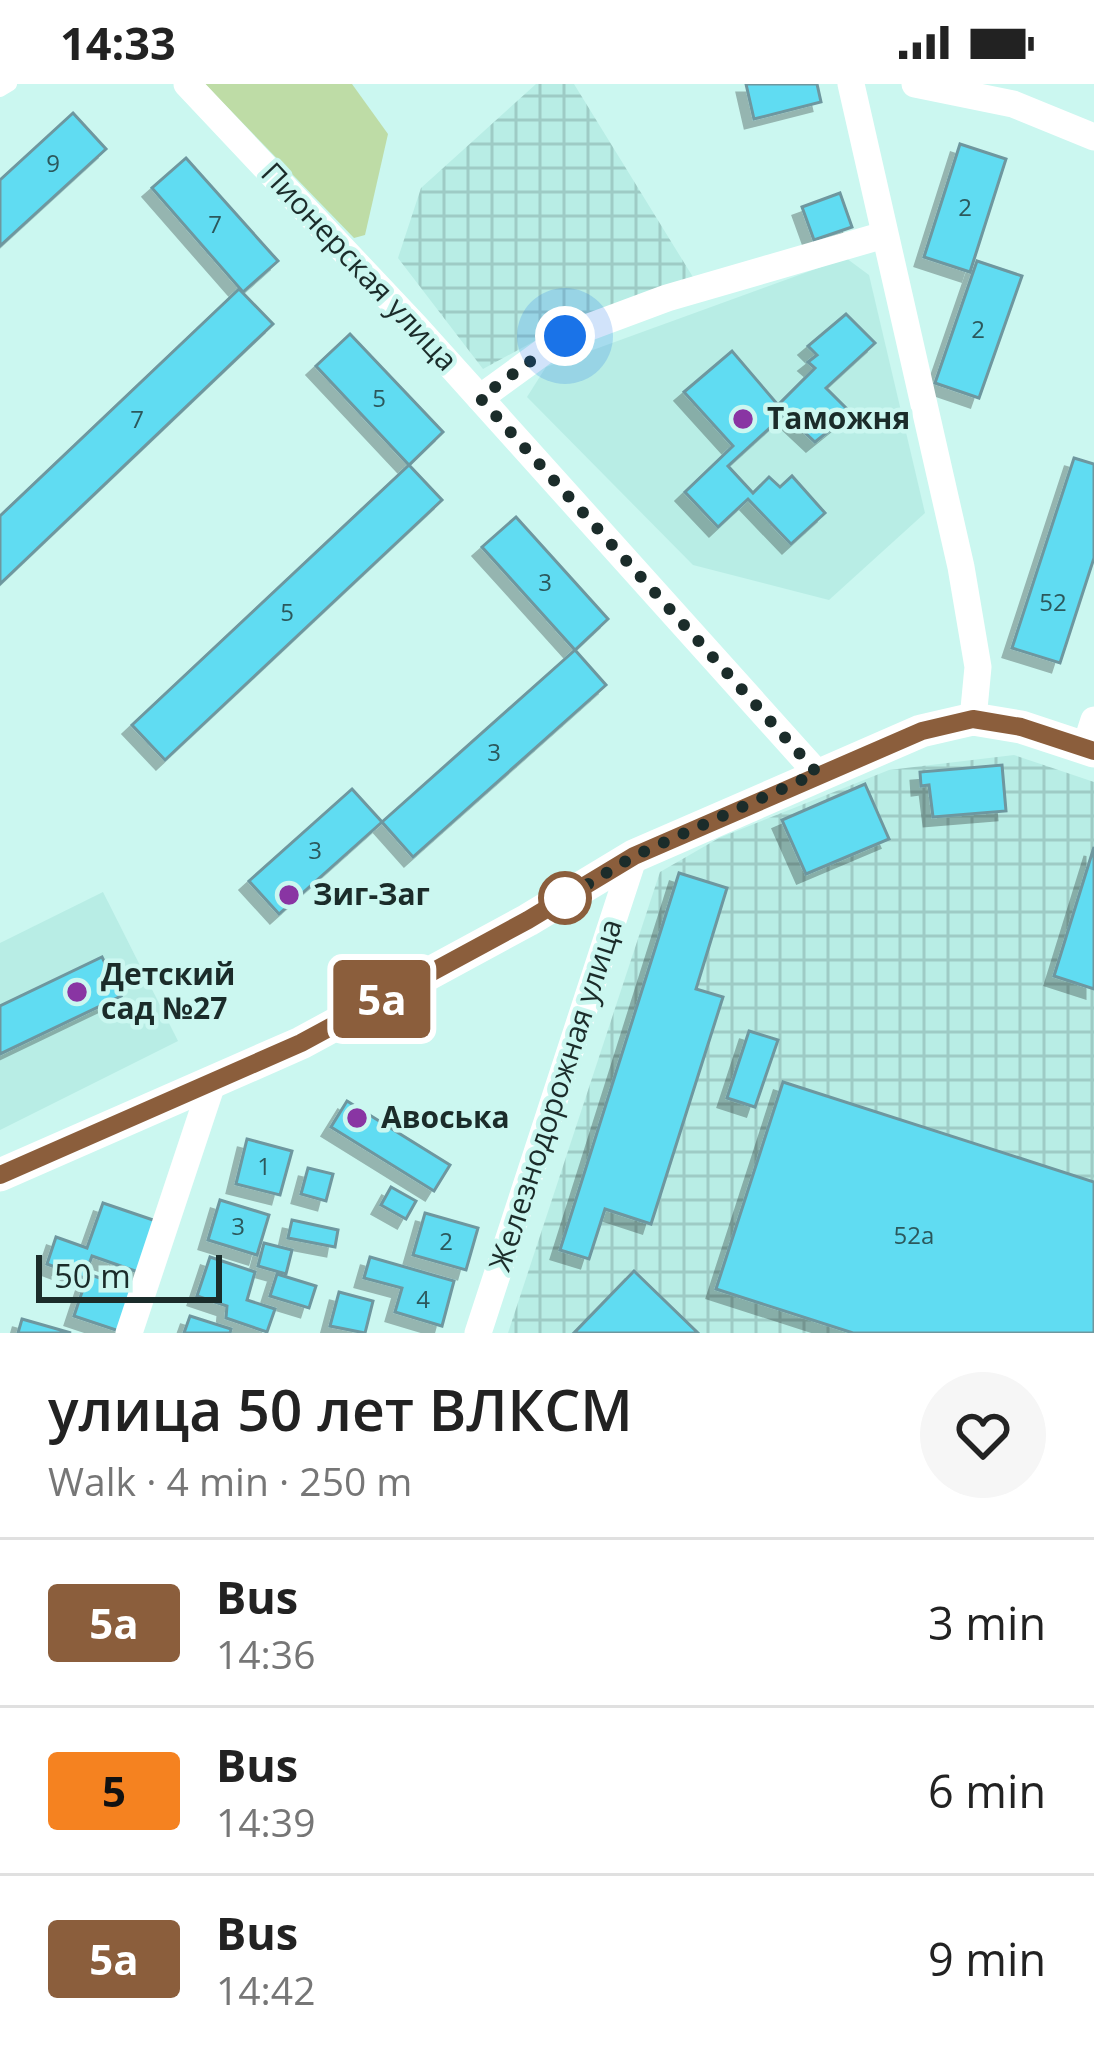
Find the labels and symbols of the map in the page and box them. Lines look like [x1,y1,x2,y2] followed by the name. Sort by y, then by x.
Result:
[46,146,60,179] house number: 9
[253,153,467,379] street label: Пионерская улица
[958,190,972,223] house number: 2
[208,207,222,240] house number: 7
[535,306,595,366] your location
[971,312,985,345] house number: 2
[372,381,386,414] house number: 5
[767,397,910,438] place label: Таможня
[130,402,144,435] house number: 7
[730,406,756,432] marker: Таможня
[538,565,552,598] house number: 3
[1039,585,1067,618] house number: 52
[280,595,294,628] house number: 5
[487,735,501,768] house number: 3
[308,833,322,866] house number: 3
[313,873,430,914] place label: Зиг-Заг
[540,873,590,923] unlabelled marker
[276,882,302,908] marker: Зиг-Заг
[478,913,631,1276] street label: Железнодорожная улица
[101,953,235,1028] place label: Детский сад №27
[328,960,436,1038] line badge: 5а
[64,979,90,1005] marker: Детский сад №27
[381,1096,510,1137] place label: Авоська
[344,1105,370,1131] marker: Авоська
[257,1149,271,1182] house number: 1
[231,1209,245,1242] house number: 3
[894,1218,934,1251] house number: 52а
[439,1224,453,1257] house number: 2
[36,1249,222,1302] scale bar
[416,1282,430,1315] house number: 4

